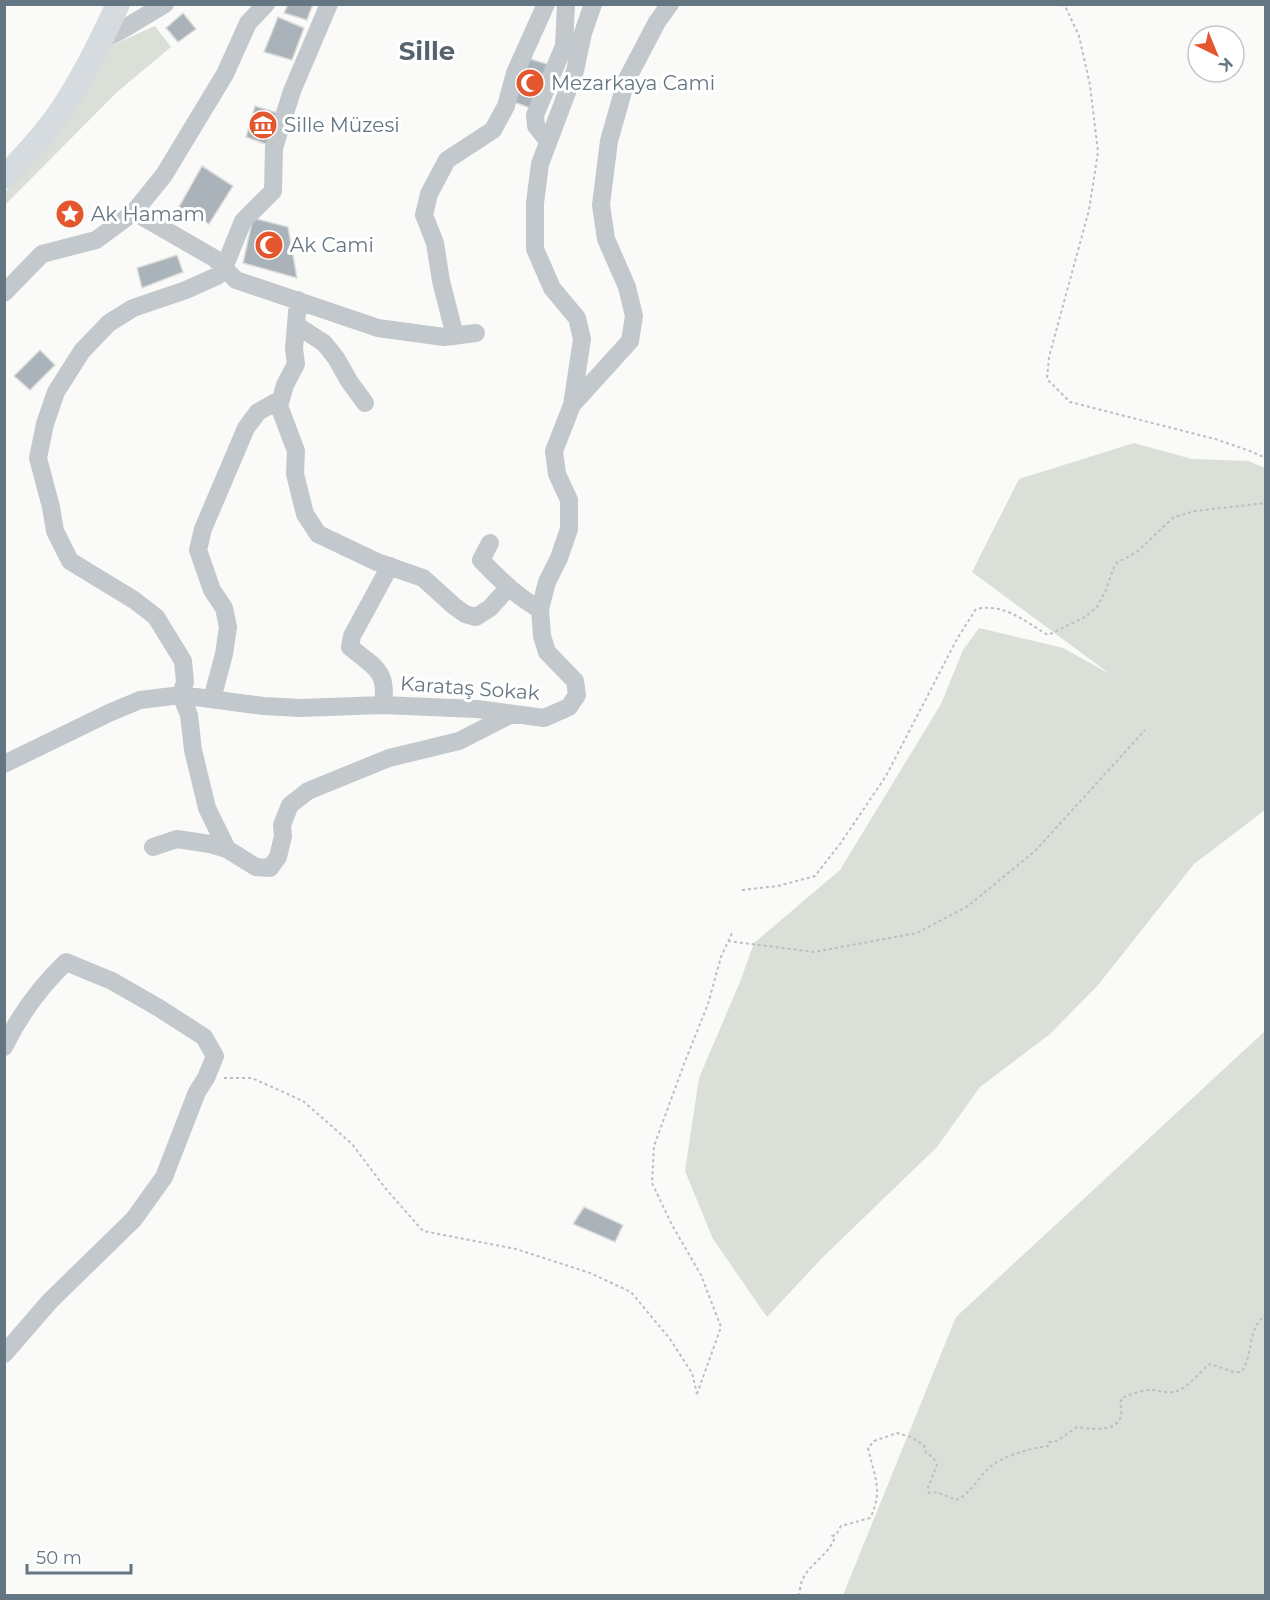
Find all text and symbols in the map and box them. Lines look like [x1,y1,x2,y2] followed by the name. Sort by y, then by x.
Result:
[1186,24,1246,84] north arrow
[399,35,455,67] district label: Sille
[1214,54,1237,76] text: K
[514,67,546,99] mosque icon: Mezarkaya Cami
[551,71,715,95] place label: Mezarkaya Cami
[247,109,279,141] museum icon: Sille Müzesi
[284,113,400,137] place label: Sille Müzesi
[54,198,86,230] place icon: Ak Hamam
[91,202,205,226] place label: Ak Hamam
[253,229,285,261] mosque icon: Ak Cami
[290,233,374,257] place label: Ak Cami
[400,671,541,705] street label: Karataş Sokak
[27,1537,130,1575] scale bar
[36,1547,82,1569] text: 50 m

